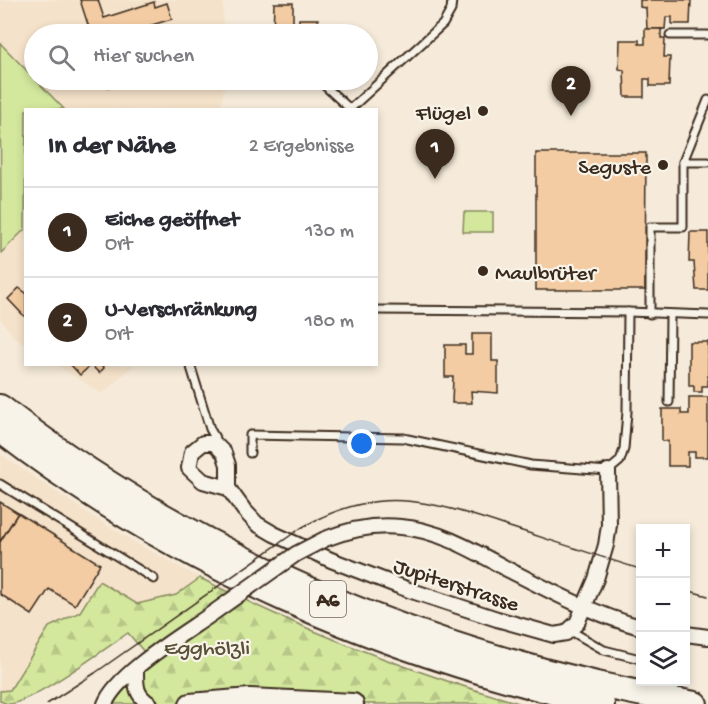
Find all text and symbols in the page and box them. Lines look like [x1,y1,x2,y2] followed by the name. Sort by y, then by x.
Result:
[24,24,378,90] search box
[45,41,78,74] icon: search
[93,44,194,70] text: Hier suchen
[552,66,590,116] pin: 2
[415,102,471,128] place label: Flügel
[476,104,490,118] marker: Flügel
[416,130,454,179] pin: 1
[48,132,176,163] text: In der Nähe
[249,136,354,159] text: 2 Ergebnisse
[578,156,652,182] place label: Seguste
[656,158,670,172] marker: Seguste
[105,208,239,234] text: Eiche geöffnet
[63,221,72,244] text: 1
[305,221,354,244] text: 130 m
[105,234,132,257] text: Ort
[495,262,598,288] place label: Maulbrüter
[476,264,490,278] marker: Maulbrüter
[105,298,257,324] text: U-Verschränkung
[63,311,72,334] text: 2
[305,311,354,334] text: 180 m
[105,324,132,347] text: Ort
[347,429,376,458] your location
[636,524,690,686] map controls
[636,524,690,578] button: +
[390,554,522,620] street label: Jupiterstrasse
[636,578,690,632] button: −
[310,581,346,617] road number: A6
[636,632,690,686] button: layers
[164,637,250,663] park label: Egghölzli

